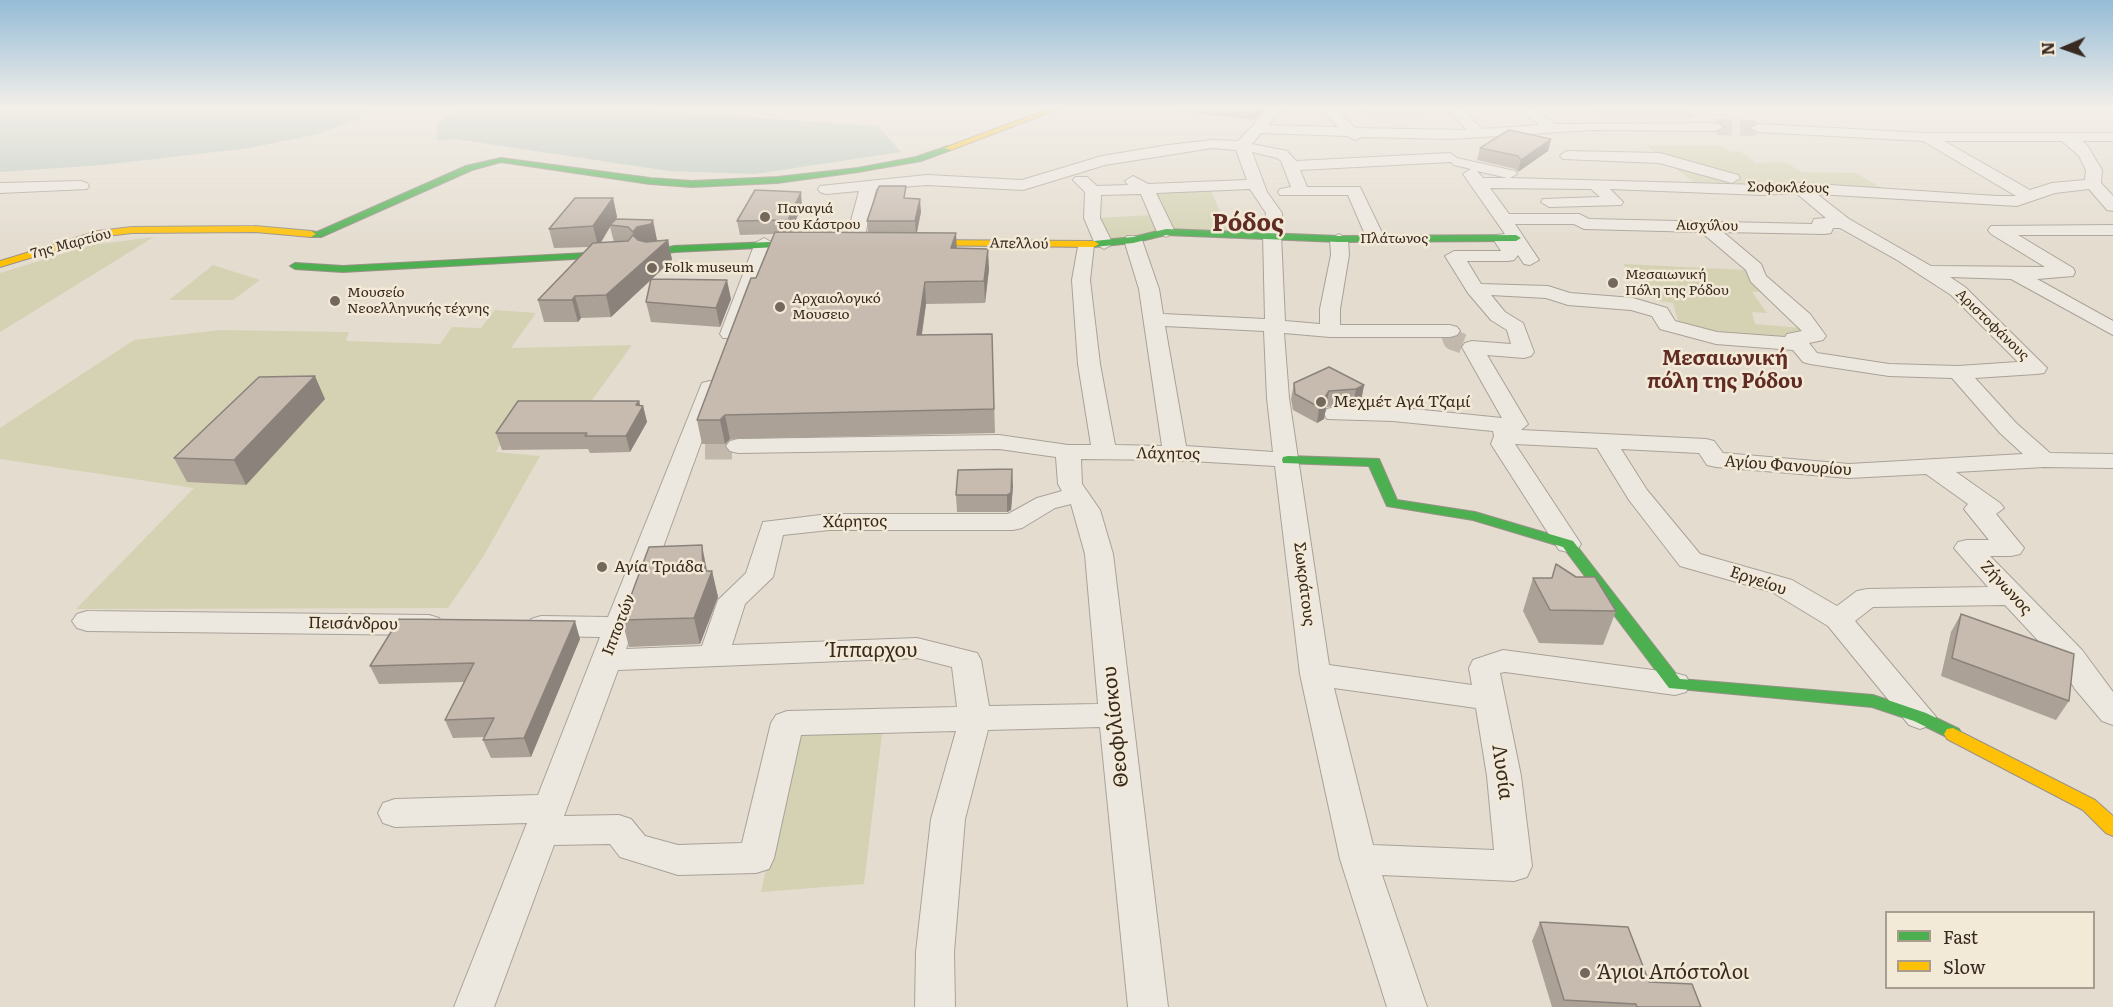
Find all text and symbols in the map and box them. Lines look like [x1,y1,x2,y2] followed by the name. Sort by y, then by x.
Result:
[2035,18,2095,78] north arrow
[2035,41,2059,56] text: N
[1747,179,1829,197] street label: Σοφοκλέους
[777,201,860,234] place label: Παναγιά του Κάστρου
[758,210,772,224] marker: Παναγιά του Κάστρου
[1212,210,1284,238] district label: Ρόδος
[1676,217,1738,235] street label: Αισχύλου
[29,225,113,263] street label: 7ης Μαρτίου
[1360,231,1428,247] street label: Πλάτωνος
[989,235,1049,253] street label: Απελλού
[664,260,754,276] place label: Folk museum
[645,261,659,275] marker: Folk museum
[1625,267,1729,300] place label: Μεσαιωνική Πόλη της Ρόδου
[1606,276,1620,290] marker: Μεσαιωνική Πόλη της Ρόδου
[347,285,489,318] place label: Μουσείο Νεοελληνικής τέχνης
[1952,286,2032,364] street label: Αριστοφάνους
[792,291,881,324] place label: Αρχαιολογικό Μουσειο
[328,294,342,308] marker: Μουσείο Νεοελληνικής τέχνης
[773,300,787,314] marker: Αρχαιολογικό Μουσειο
[1647,347,1803,394] district label: Μεσαιωνική πόλη της Ρόδου
[1333,392,1470,412] place label: Μεχμέτ Αγά Τζαμί
[1314,395,1328,409] marker: Μεχμέτ Αγά Τζαμί
[1136,444,1200,464] street label: Λάχητος
[1724,452,1852,480] street label: Αγίου Φανουρίου
[823,512,887,532] street label: Χάρητος
[1289,541,1319,627] street label: Σωκράτους
[614,557,704,577] place label: Αγία Τριάδα
[1976,557,2036,619] street label: Ζήνωνος
[595,560,609,574] marker: Αγία Τριάδα
[1727,562,1789,600] street label: Εργείου
[599,592,639,658] street label: Ιπποτών
[308,614,398,634] street label: Πεισάνδρου
[829,639,917,663] street label: Ίππαρχου
[1098,665,1134,789] street label: Θεοφιλίσκου
[1486,743,1518,801] street label: Λυσία
[1885,911,2095,989] legend
[1943,923,1978,950] text: Fast
[1943,953,1985,980] text: Slow
[1597,961,1749,985] place label: Άγιοι Απόστολοι
[1578,966,1592,980] marker: Άγιοι Απόστολοι

